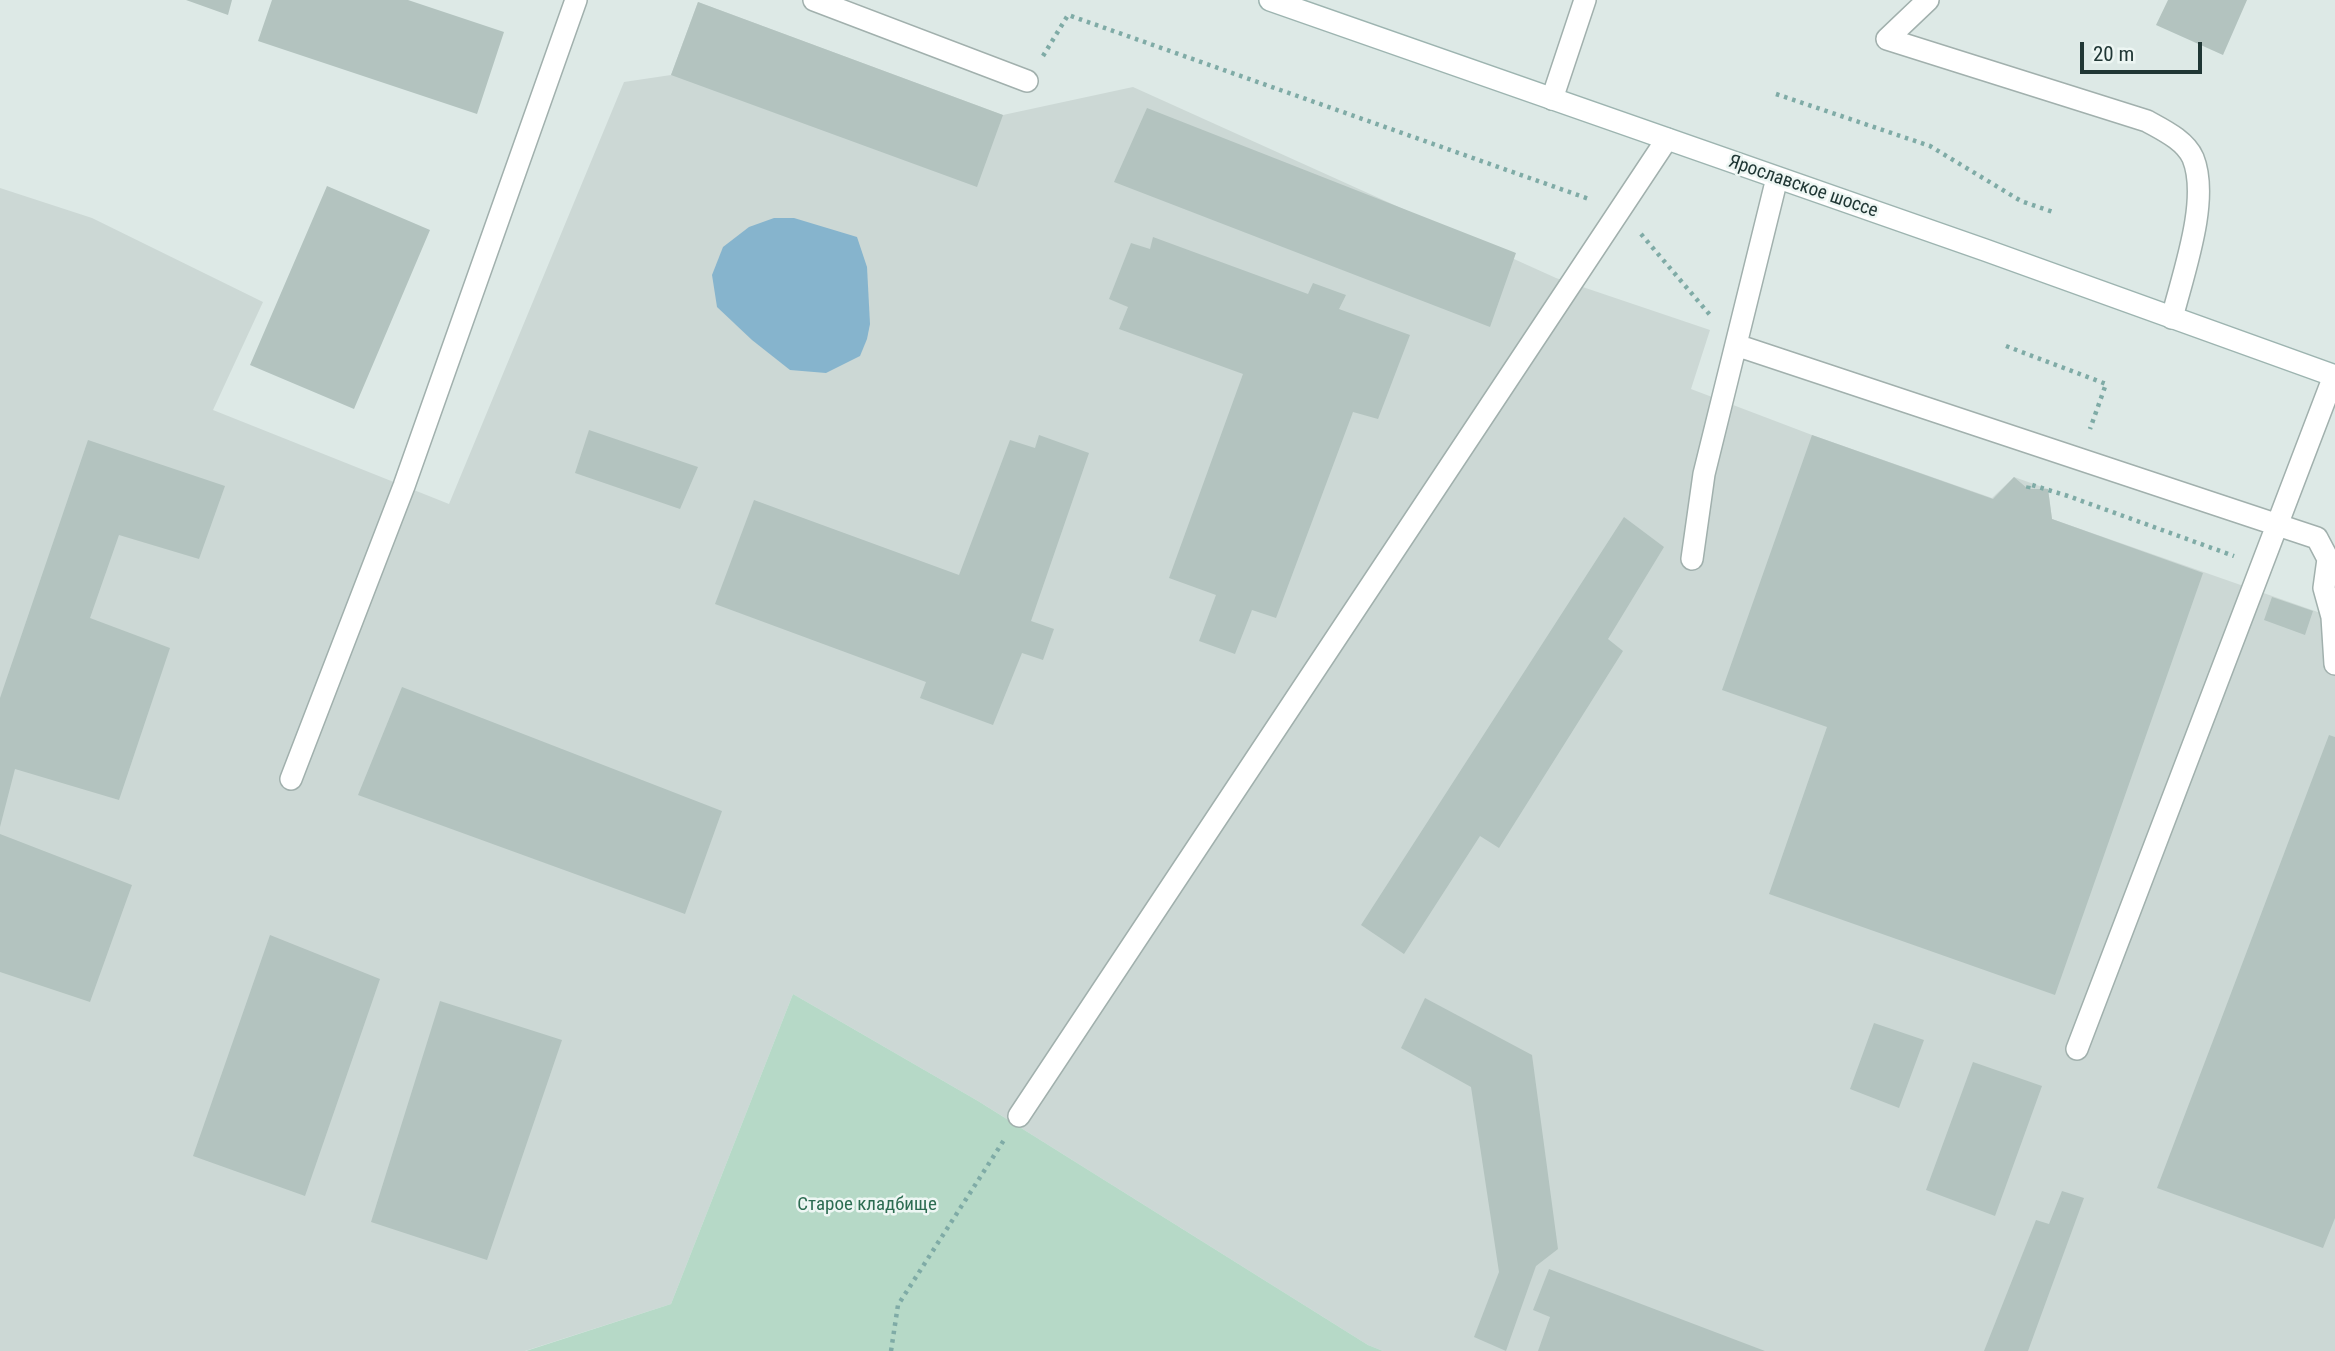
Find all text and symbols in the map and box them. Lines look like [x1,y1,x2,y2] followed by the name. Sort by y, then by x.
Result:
[2083,28,2206,72] scale bar
[2093,42,2134,66] text: 20 m
[1725,151,1881,223] street label: Ярославское шоссе
[797,1194,937,1216] park label: Старое кладбище

